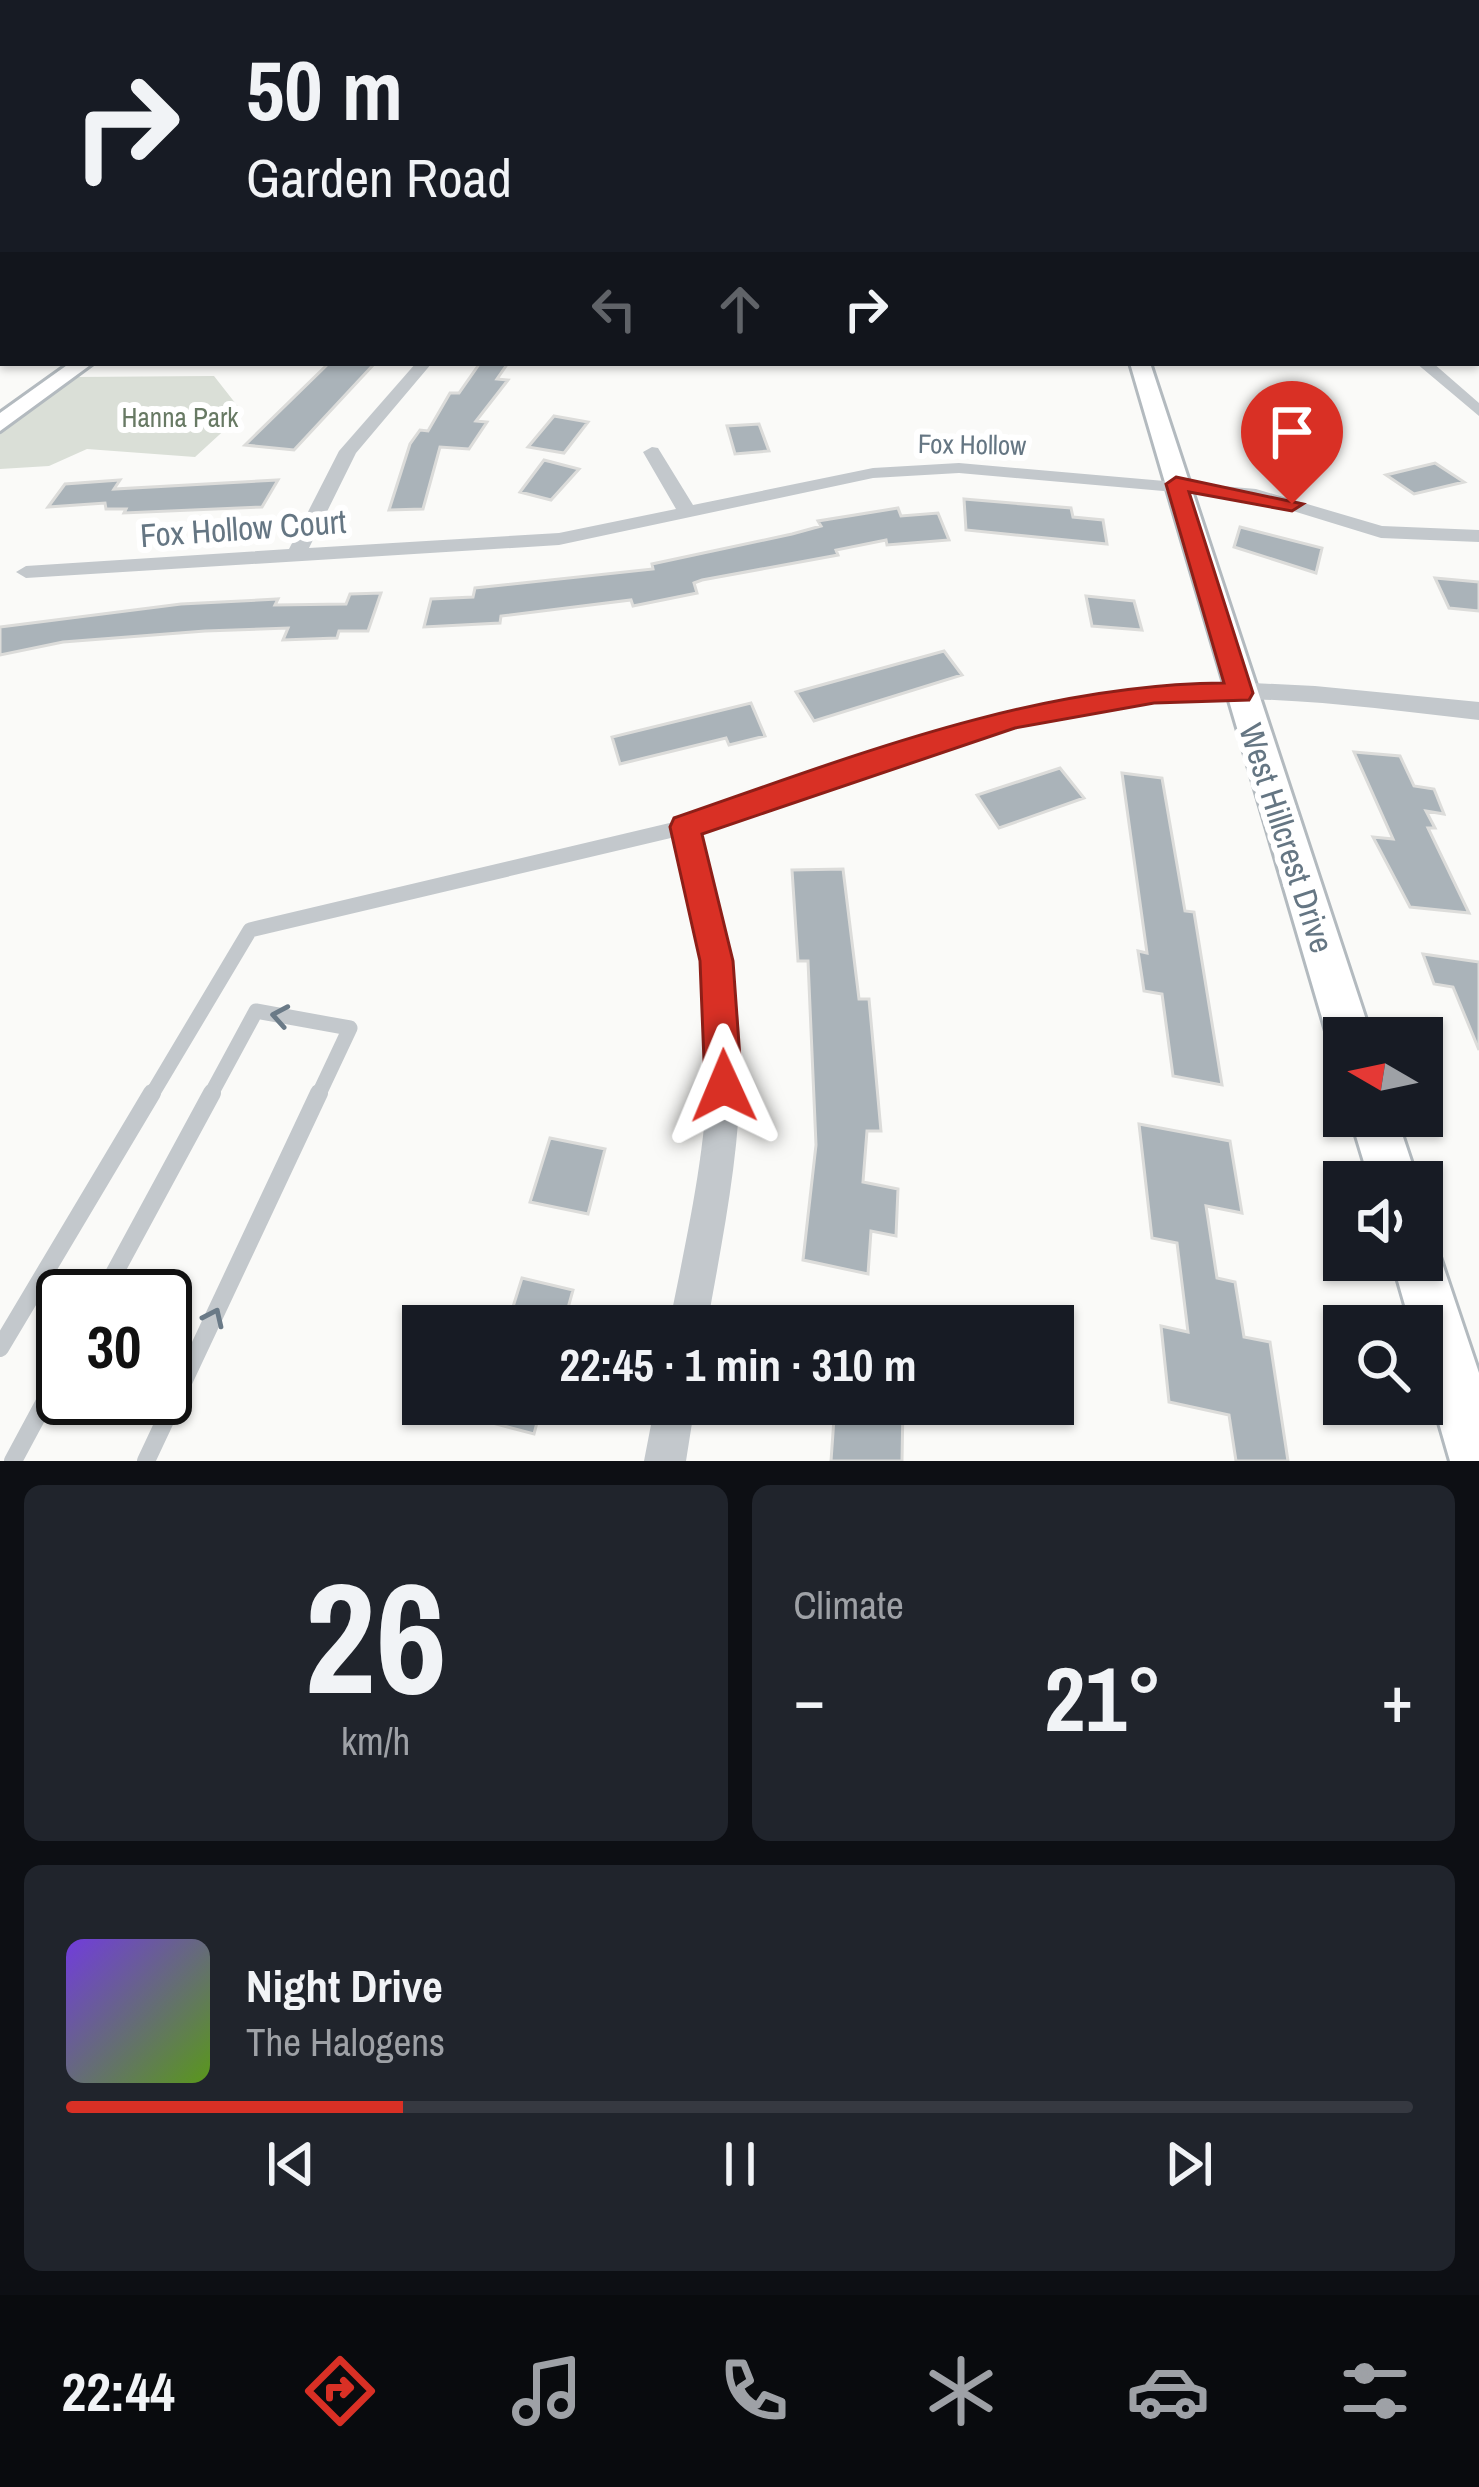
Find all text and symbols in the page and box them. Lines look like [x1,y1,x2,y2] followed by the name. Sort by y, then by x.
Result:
[246,33,403,146] text: 50 m
[48,48,204,204] icon: right
[246,141,512,214] text: Garden Road
[581,276,647,342] icon: left
[707,276,773,342] icon: ahead
[833,276,899,342] icon: right
[1241,381,1343,504] pin
[122,399,239,435] park label: Hanna Park
[1259,399,1325,465] icon: arrive
[917,425,1027,463] street label: Fox Hollow
[139,499,347,557] street label: Fox Hollow Court
[1229,718,1345,958] street label: West Hillcrest Drive
[270,1004,290,1029] one-way arrow
[1323,1017,1443,1137] north arrow
[1323,1017,1443,1425] map controls
[661,1023,787,1149] position arrow
[1323,1161,1443,1281] button: sound
[36,1269,192,1425] speed limit sign: 30
[1323,1305,1443,1425] button: search
[200,1308,223,1329] one-way arrow
[560,1334,916,1395] text: 22:45 · 1 min · 310 m
[305,1532,447,1742] text: 26
[794,1579,904,1631] text: Climate
[1044,1638,1162,1759] text: 21°
[794,1654,825,1743] text: −
[1381,1654,1413,1743] text: +
[341,1715,410,1767] text: km/h
[246,1955,443,2016] text: Night Drive
[246,2016,445,2068] text: The Halogens
[258,2131,324,2197] icon: previous
[707,2131,773,2197] icon: pause
[1156,2131,1222,2197] icon: next
[298,2349,382,2433] icon: directions
[505,2349,589,2433] icon: music
[712,2349,796,2433] icon: phone
[919,2349,1003,2433] icon: climate
[1126,2349,1210,2433] icon: car
[1333,2349,1417,2433] icon: filters
[62,2355,175,2428] text: 22:44

